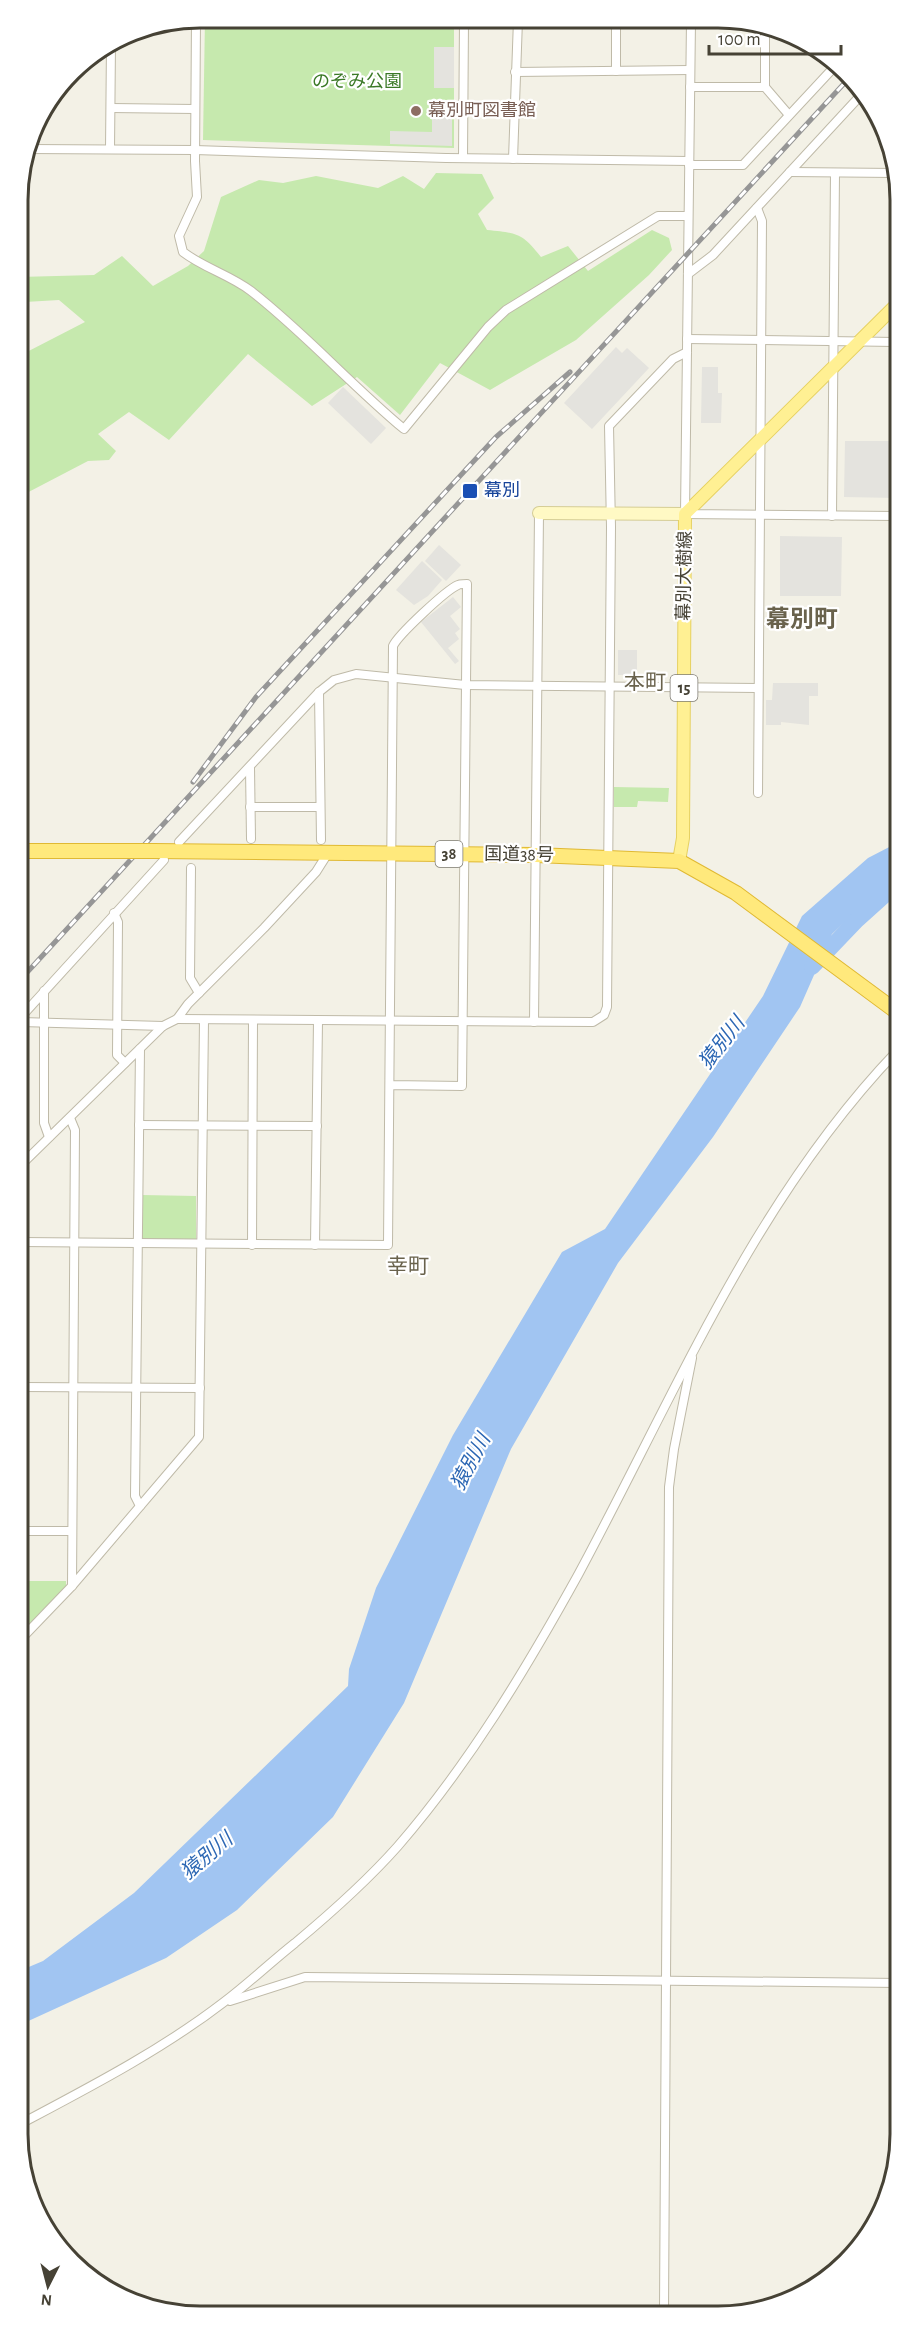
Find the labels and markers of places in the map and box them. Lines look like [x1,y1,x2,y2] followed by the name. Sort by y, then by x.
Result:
[428,101,536,120] place label: 幕別町図書館
[409,104,423,118] marker: 幕別町図書館
[484,481,520,500] place label: 幕別
[461,482,479,500] marker: 幕別

